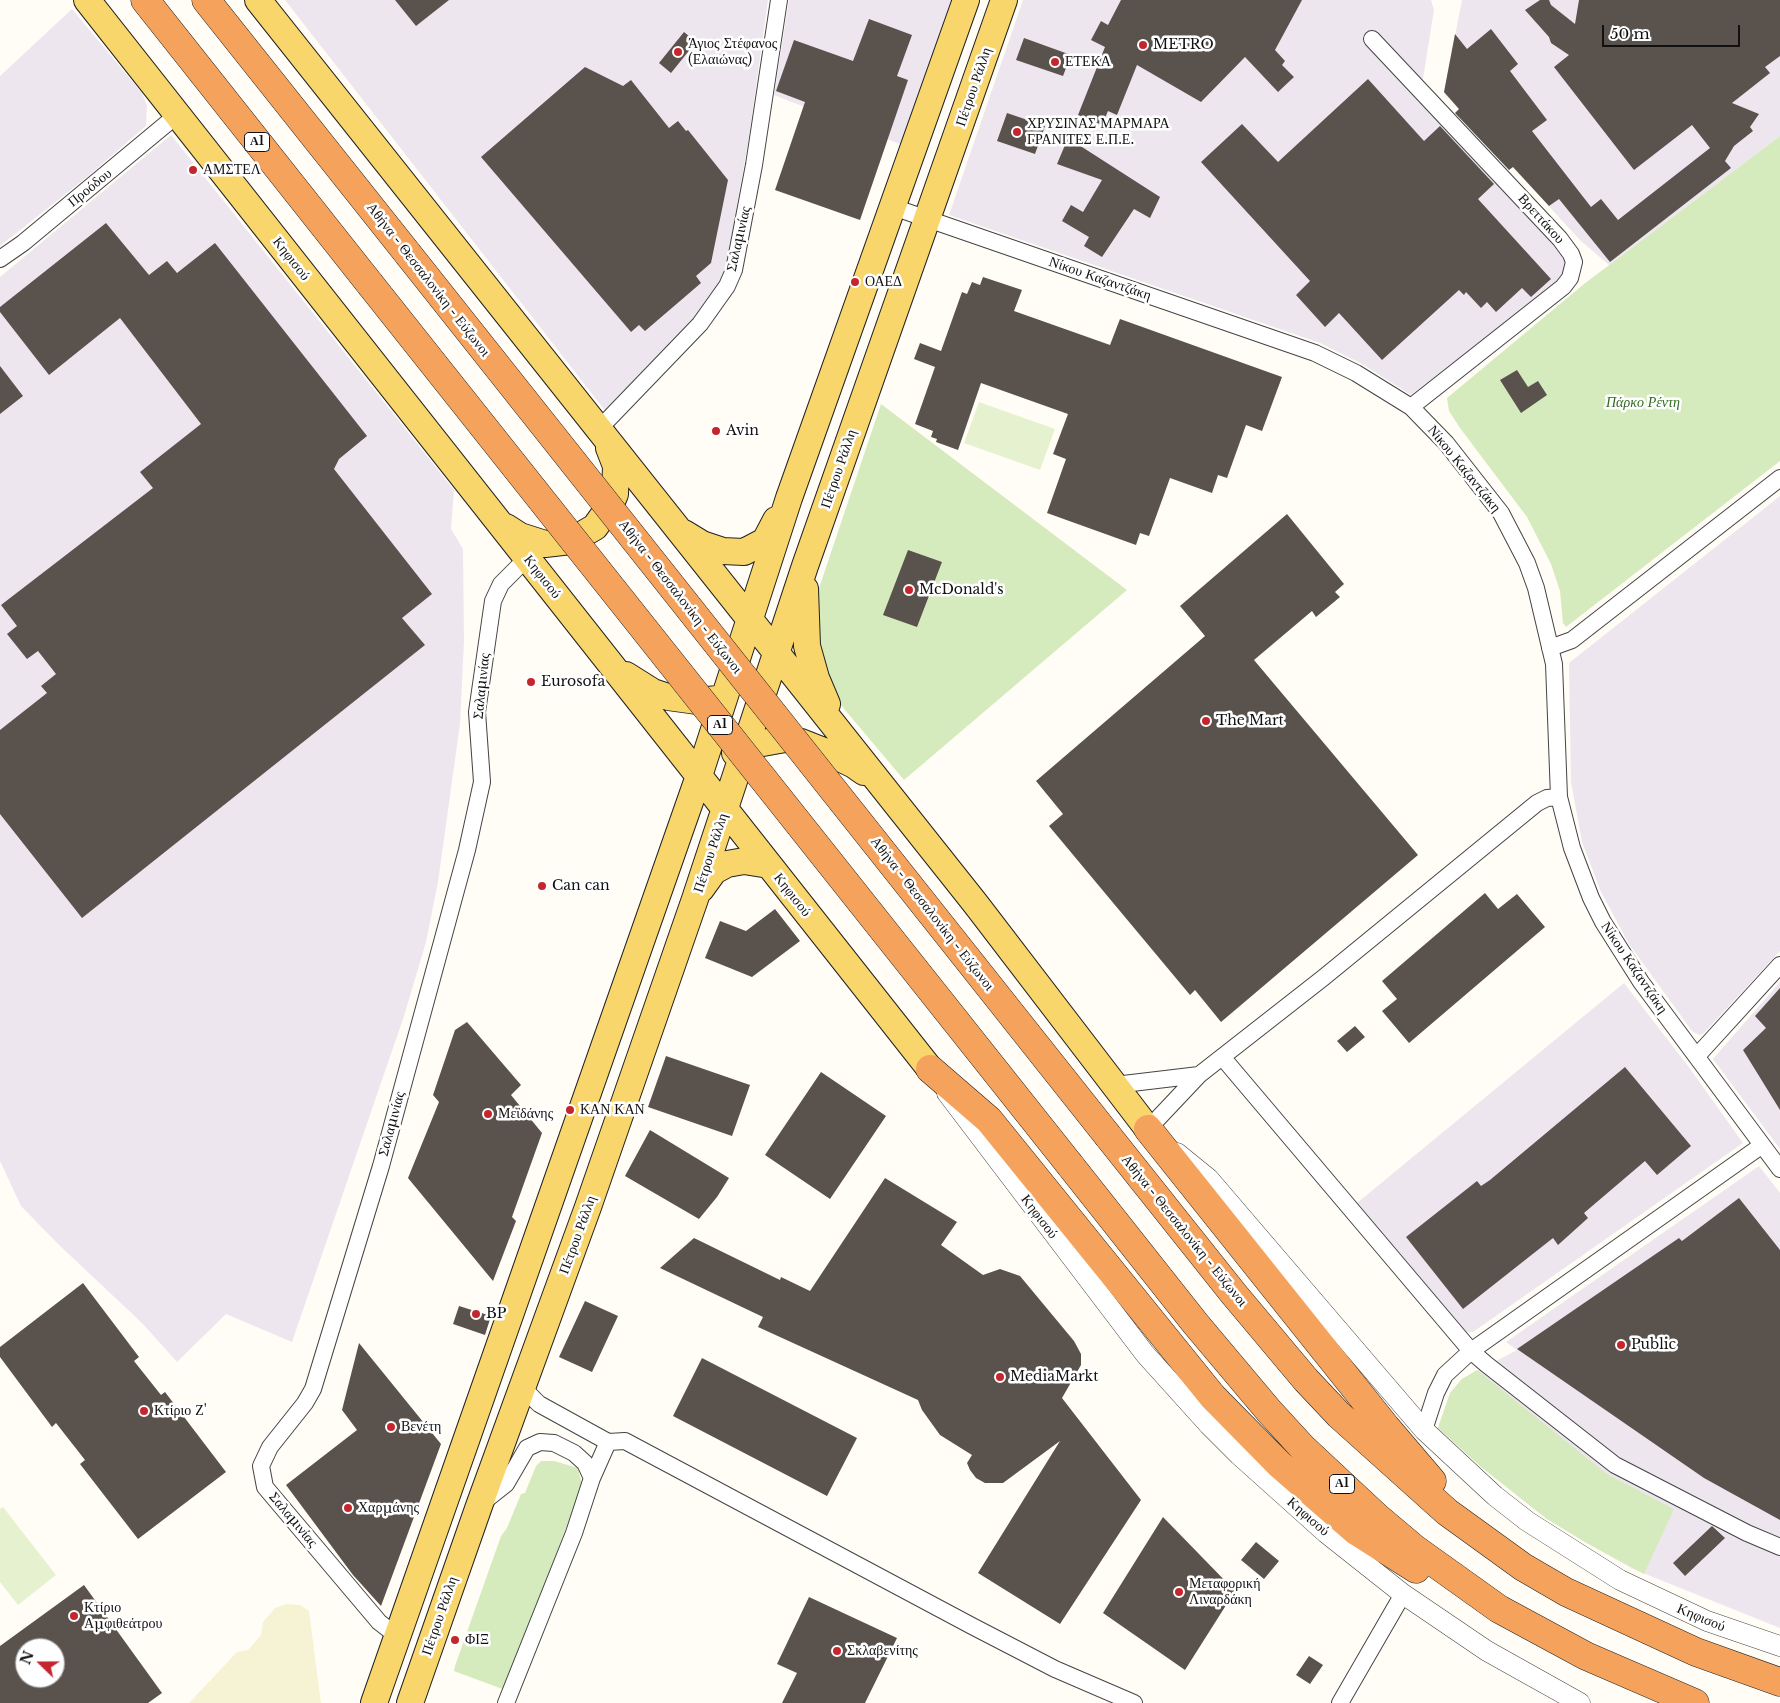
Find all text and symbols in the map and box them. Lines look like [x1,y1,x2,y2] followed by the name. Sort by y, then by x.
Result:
[1605,15,1742,47] scale bar
[1610,24,1650,43] text: 50 m
[688,36,777,68] place label: Άγιος Στέφανος (Ελαιώνας)
[1153,37,1214,53] place label: METRO
[1137,39,1149,51] marker: METRO
[953,45,995,129] street label: Πέτρου Ράλλη
[672,46,684,58] marker: Άγιος Στέφανος (Ελαιώνας)
[1065,54,1111,70] place label: ΕΤΕΚΑ
[1049,56,1061,68] marker: ΕΤΕΚΑ
[1027,116,1170,148] place label: ΧΡΥΣΙΝΑΣ ΜΑΡΜΑΡΑ ΓΡΑΝΙΤΕΣ Ε.Π.Ε.
[1011,126,1023,138] marker: ΧΡΥΣΙΝΑΣ ΜΑΡΜΑΡΑ ΓΡΑΝΙΤΕΣ Ε.Π.Ε.
[244,132,270,152] road number: Α1
[203,162,261,178] place label: ΑΜΣΤΕΛ
[187,164,199,176] marker: ΑΜΣΤΕΛ
[65,165,115,211] street label: Προόδου
[1514,191,1568,247] street label: Βρεττάκου
[363,200,493,360] street label: Αθήνα - Θεσσαλονίκη - Εύζωνοι
[723,205,755,273] street label: Σαλαμινίας
[269,234,313,284] street label: Κηφισού
[1047,254,1153,304] street label: Νίκου Καζαντζάκη
[865,274,902,290] place label: ΟΑΕΔ
[849,276,861,288] marker: ΟΑΕΔ
[1606,395,1680,411] park label: Πάρκο Ρέντη
[1424,422,1504,516] street label: Νίκου Καζαντζάκη
[726,423,759,439] place label: Avin
[710,425,722,437] marker: Avin
[818,427,860,511] street label: Πέτρου Ράλλη
[615,517,745,677] street label: Αθήνα - Θεσσαλονίκη - Εύζωνοι
[520,552,564,602] street label: Κηφισού
[919,582,1004,598] place label: McDonald's
[903,584,915,596] marker: McDonald's
[470,652,494,720] street label: Σαλαμινίας
[541,674,605,690] place label: Eurosofa
[525,676,537,688] marker: Eurosofa
[1216,713,1284,729] place label: The Mart
[1200,715,1212,727] marker: The Mart
[708,716,732,734] road number: Α1
[690,811,732,895] street label: Πέτρου Ράλλη
[867,834,997,994] street label: Αθήνα - Θεσσαλονίκη - Εύζωνοι
[770,870,814,920] street label: Κηφισού
[552,878,610,894] place label: Can can
[536,880,548,892] marker: Can can
[1597,919,1671,1017] street label: Νίκου Καζαντζάκη
[375,1090,409,1158] street label: Σαλαμινίας
[580,1102,645,1118] place label: ΚΑΝ ΚΑΝ
[564,1104,576,1116] marker: ΚΑΝ ΚΑΝ
[498,1106,553,1122] place label: Μεϊδάνης
[482,1108,494,1120] marker: Μεϊδάνης
[1117,1152,1251,1310] street label: Αθήνα - Θεσσαλονίκη - Εύζωνοι
[1017,1192,1061,1242] street label: Κηφισού
[556,1193,600,1277] street label: Πέτρου Ράλλη
[486,1306,506,1322] place label: BP
[470,1308,482,1320] marker: BP
[1631,1337,1676,1353] place label: Public
[1615,1339,1627,1351] marker: Public
[1010,1369,1099,1385] place label: MediaMarkt
[994,1371,1006,1383] marker: MediaMarkt
[154,1403,207,1419] place label: Κτίριο Ζ'
[138,1405,150,1417] marker: Κτίριο Ζ'
[401,1419,441,1435] place label: Βενέτη
[385,1421,397,1433] marker: Βενέτη
[1330,1475,1354,1494] road number: Α1
[265,1489,321,1551] street label: Σαλαμινίας
[1283,1494,1333,1540] street label: Κηφισού
[358,1500,419,1516] place label: Χαρμάνης
[342,1502,354,1514] marker: Χαρμάνης
[419,1574,461,1658] street label: Πέτρου Ράλλη
[1189,1576,1260,1608] place label: Μεταφορική Λιναρδάκη
[1173,1586,1185,1598] marker: Μεταφορική Λιναρδάκη
[84,1600,163,1632] place label: Κτίριο Αμφιθεάτρου
[1674,1600,1728,1636] street label: Κηφισού
[68,1610,80,1622] marker: Κτίριο Αμφιθεάτρου
[465,1632,489,1648] place label: ΦΙΞ
[449,1634,461,1646] marker: ΦΙΞ
[15,1638,65,1688] north arrow
[847,1643,918,1659] place label: Σκλαβενίτης
[831,1645,843,1657] marker: Σκλαβενίτης
[16,1648,38,1667] text: N

